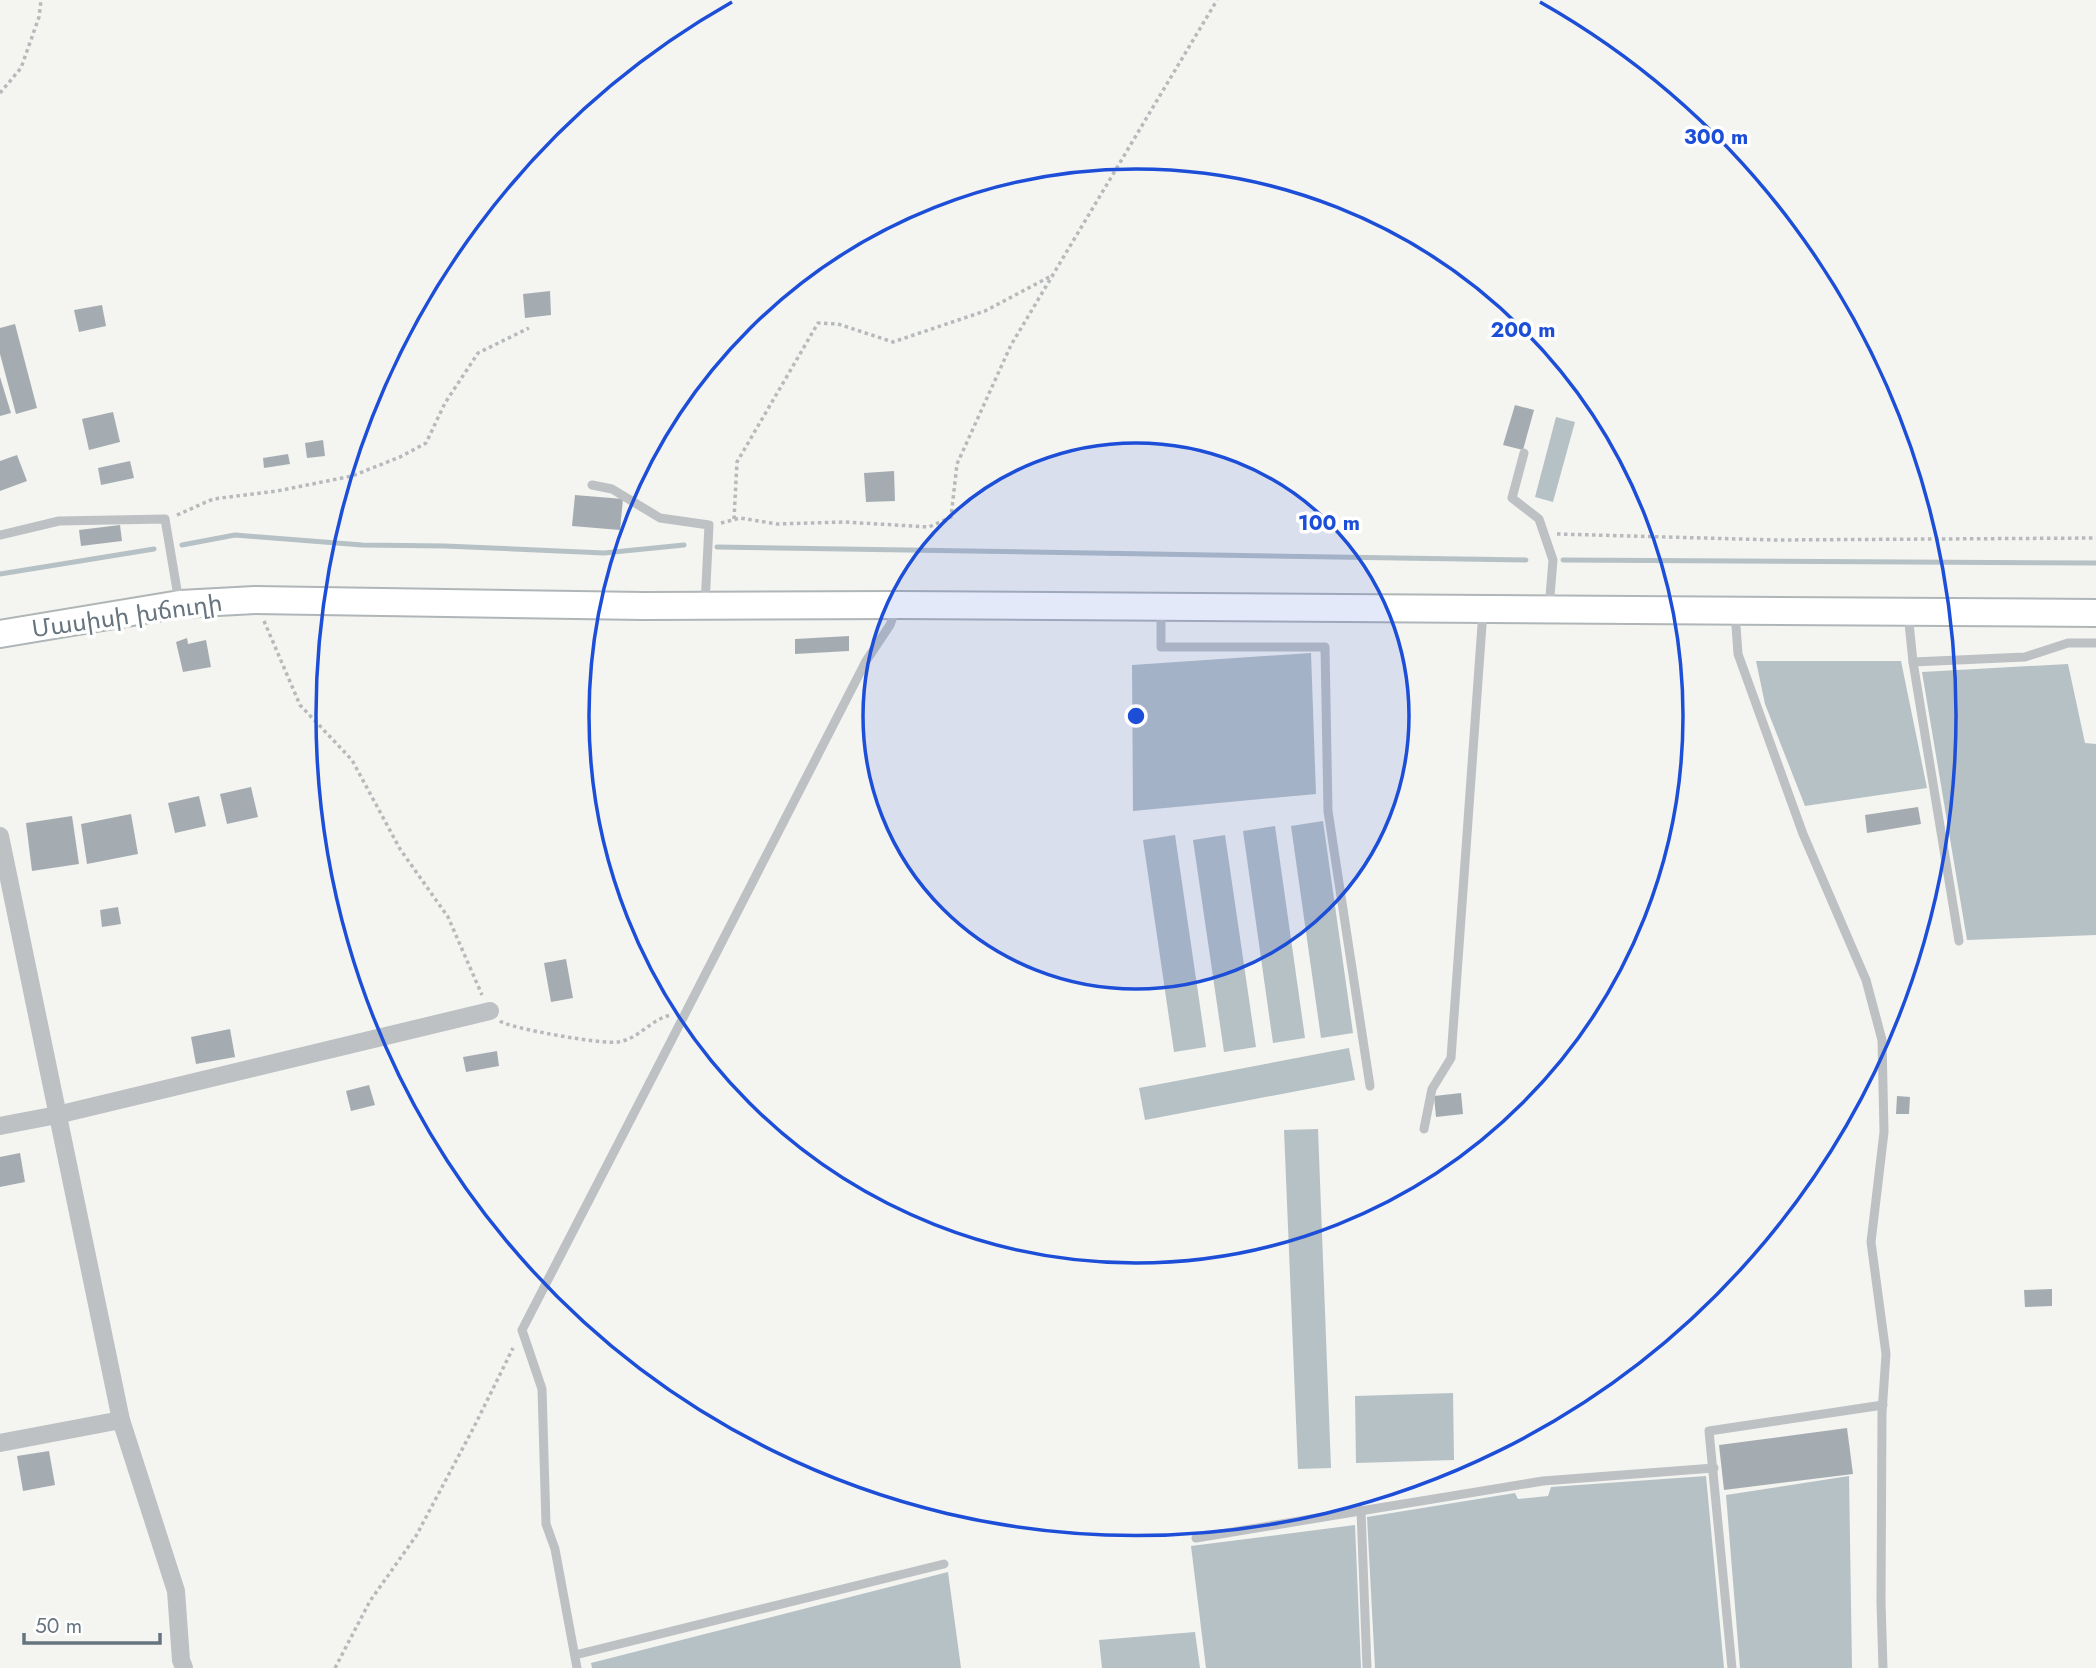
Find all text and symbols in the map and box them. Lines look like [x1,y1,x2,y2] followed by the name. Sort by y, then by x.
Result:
[1684,122,1748,152] text: 300 m
[1490,315,1556,345] text: 200 m
[1298,508,1360,538] text: 100 m
[29,585,224,646] street label: Մասիսի խճուղի
[1124,704,1148,728] centre of rings
[24,1602,161,1646] scale bar
[35,1611,82,1641] text: 50 m

